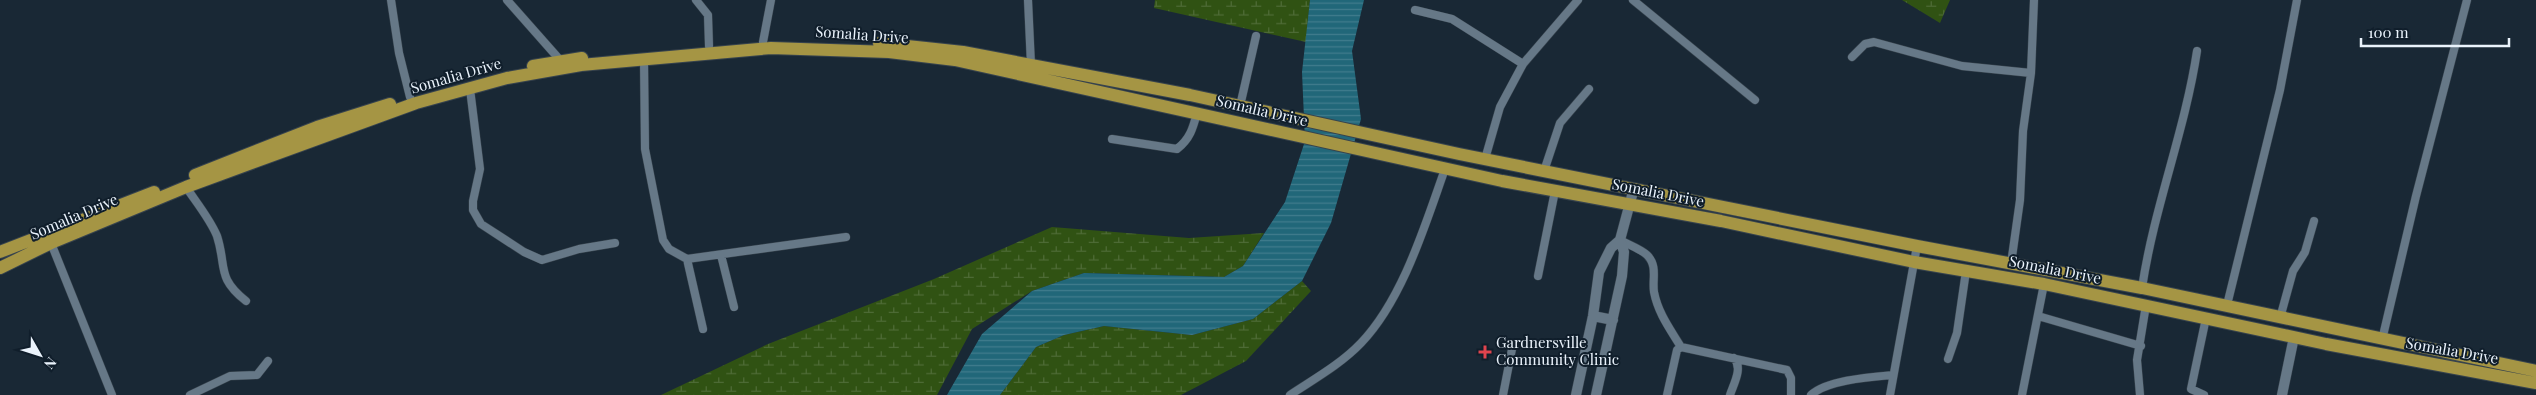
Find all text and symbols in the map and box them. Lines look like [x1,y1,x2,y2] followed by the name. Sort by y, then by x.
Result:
[2361,15,2508,47] scale bar
[815,21,909,47] street label: Somalia Drive
[2368,22,2409,42] text: 100 m
[408,53,503,98] street label: Somalia Drive
[1214,90,1310,130] street label: Somalia Drive
[1610,173,1706,211] street label: Somalia Drive
[27,189,121,244] street label: Somalia Drive
[2007,250,2103,288] street label: Somalia Drive
[15,330,65,380] north arrow
[1496,332,1619,369] place label: Gardnersville Community Clinic
[2404,332,2500,368] street label: Somalia Drive
[1478,345,1492,359] marker: Gardnersville Community Clinic
[40,354,61,373] text: N

